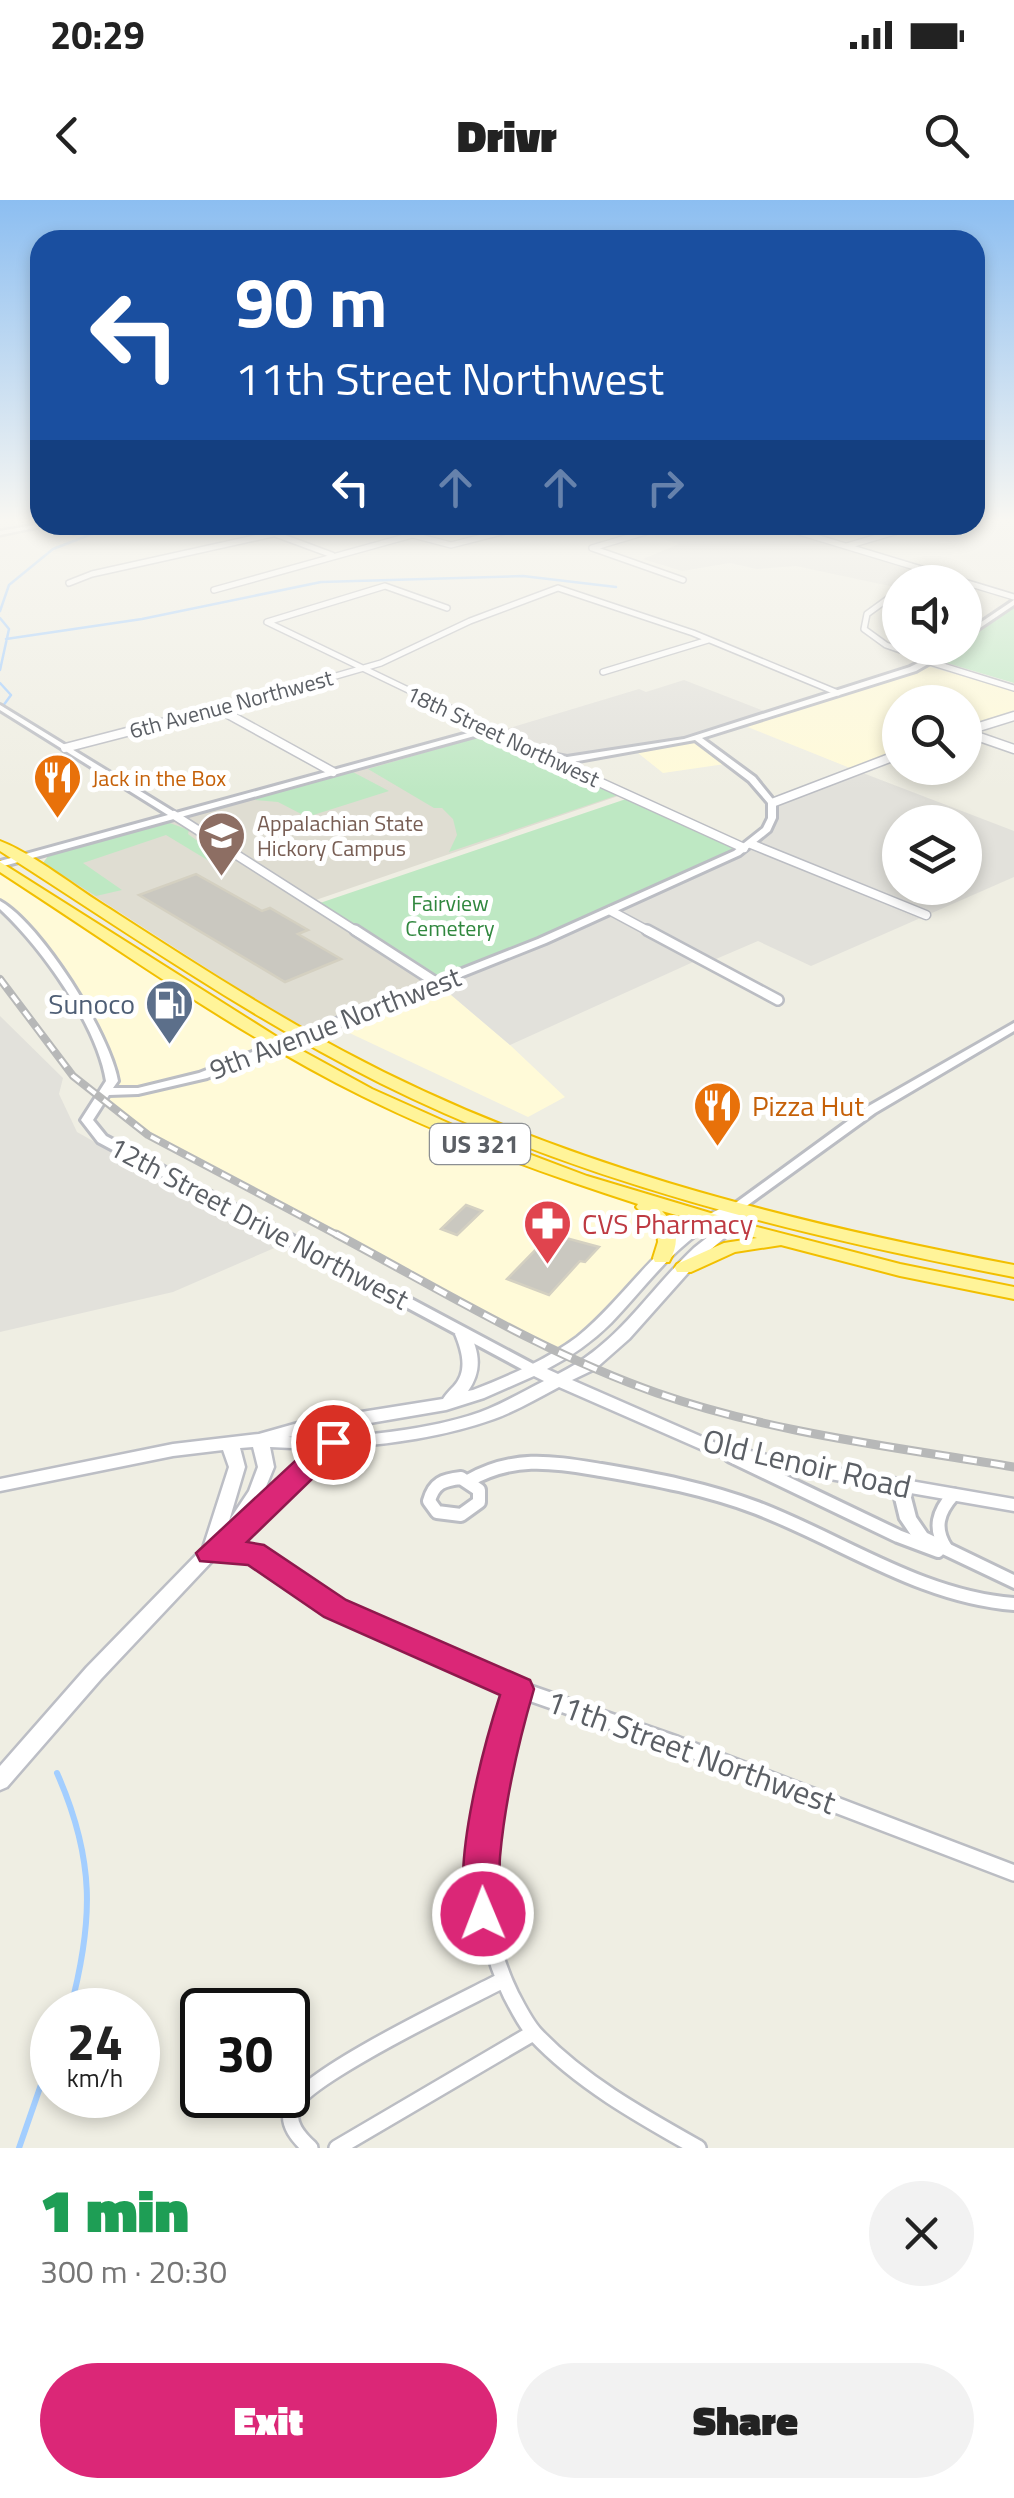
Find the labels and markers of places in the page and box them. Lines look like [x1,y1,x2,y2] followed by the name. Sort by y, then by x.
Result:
[31,752,83,820] restaurant icon: Jack in the Box
[92,761,226,795] place label: Jack in the Box
[257,806,424,865] place label: Appalachian State Hickory Campus
[196,810,248,878] school or university icon: Appalachian State Hickory Campus
[144,978,196,1046] fuel station icon: Sunoco
[48,982,135,1025] place label: Sunoco
[691,1080,743,1148] restaurant icon: Pizza Hut
[752,1084,864,1127] place label: Pizza Hut
[521,1198,573,1266] pharmacy icon: CVS Pharmacy
[582,1202,753,1245] place label: CVS Pharmacy
[291,1400,376,1485] pin

